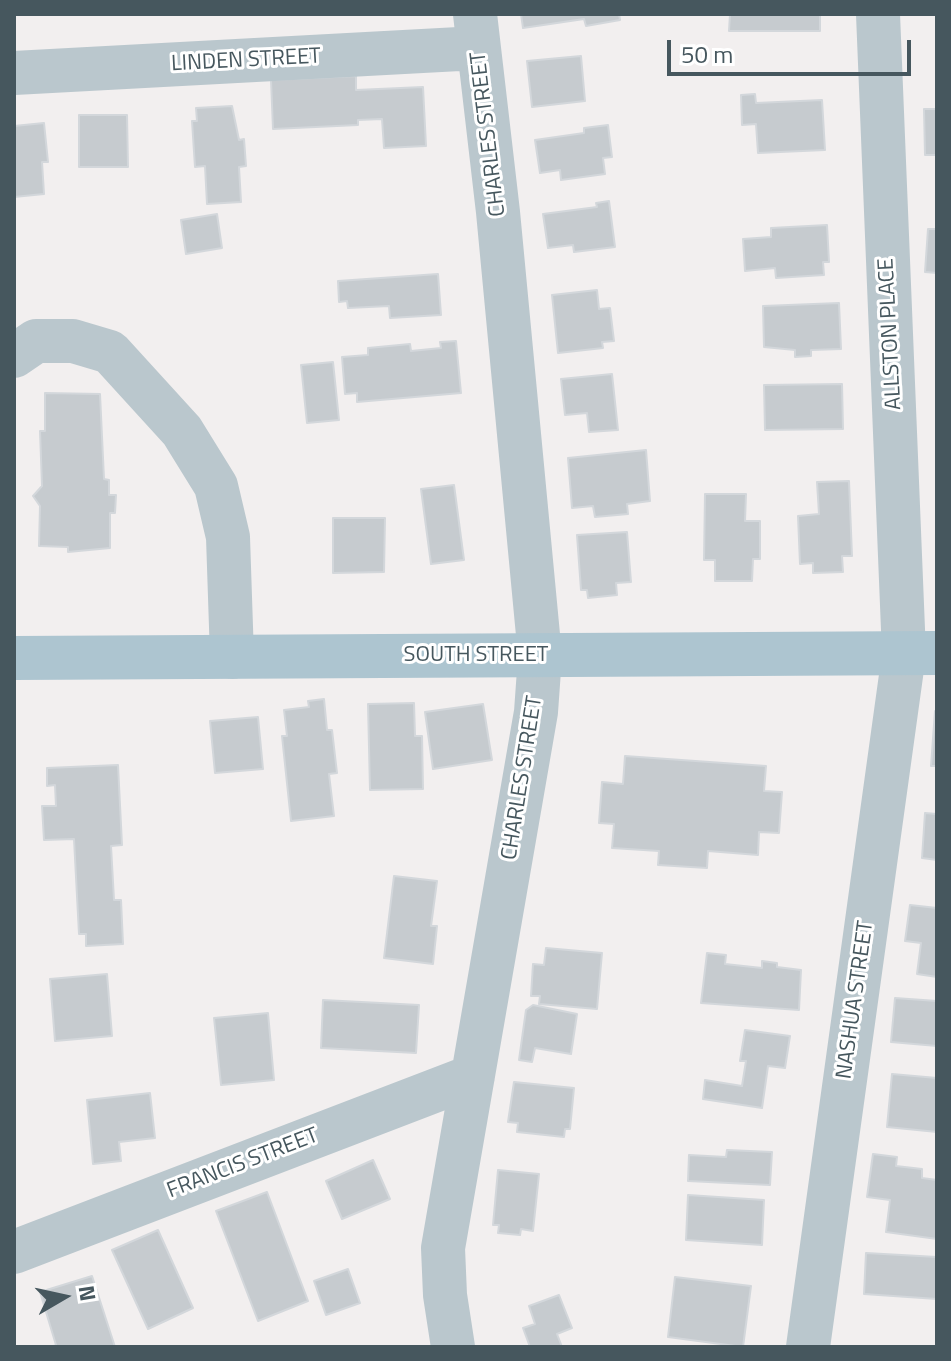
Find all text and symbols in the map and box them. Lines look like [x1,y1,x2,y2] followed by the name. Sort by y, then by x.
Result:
[671,24,915,74] scale bar
[681,36,733,72] text: 50 m
[170,44,322,78] street label: LINDEN STREET
[466,50,512,218] street label: CHARLES STREET
[874,257,908,411] street label: ALLSTON PLACE
[404,643,548,669] street label: SOUTH STREET
[497,694,549,862] street label: CHARLES STREET
[832,919,880,1081] street label: NASHUA STREET
[164,1123,322,1205] street label: FRANCIS STREET
[24,1257,104,1337] north arrow
[70,1283,106,1303] text: N

